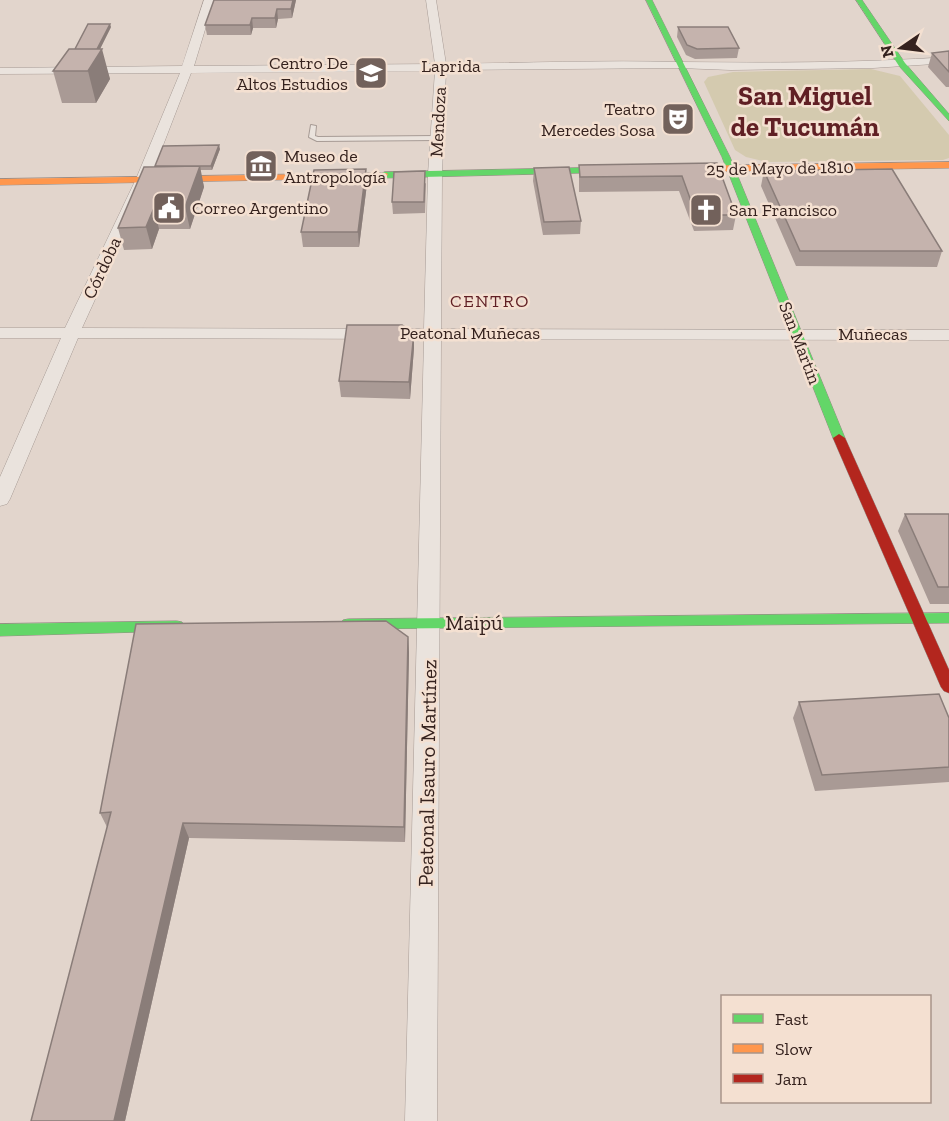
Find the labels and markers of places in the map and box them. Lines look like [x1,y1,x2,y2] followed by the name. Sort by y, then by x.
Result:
[236,52,348,95] place label: Centro De Altos Estudios
[353,55,389,91] school or university icon: Centro De Altos Estudios
[541,98,655,141] place label: Teatro Mercedes Sosa
[660,101,696,137] theatre icon: Teatro Mercedes Sosa
[284,145,387,188] place label: Museo de Antropología
[243,148,279,184] museum icon: Museo de Antropología
[151,190,187,226] public building icon: Correo Argentino
[688,192,724,228] church icon: San Francisco
[192,197,328,219] place label: Correo Argentino
[729,199,837,221] place label: San Francisco

